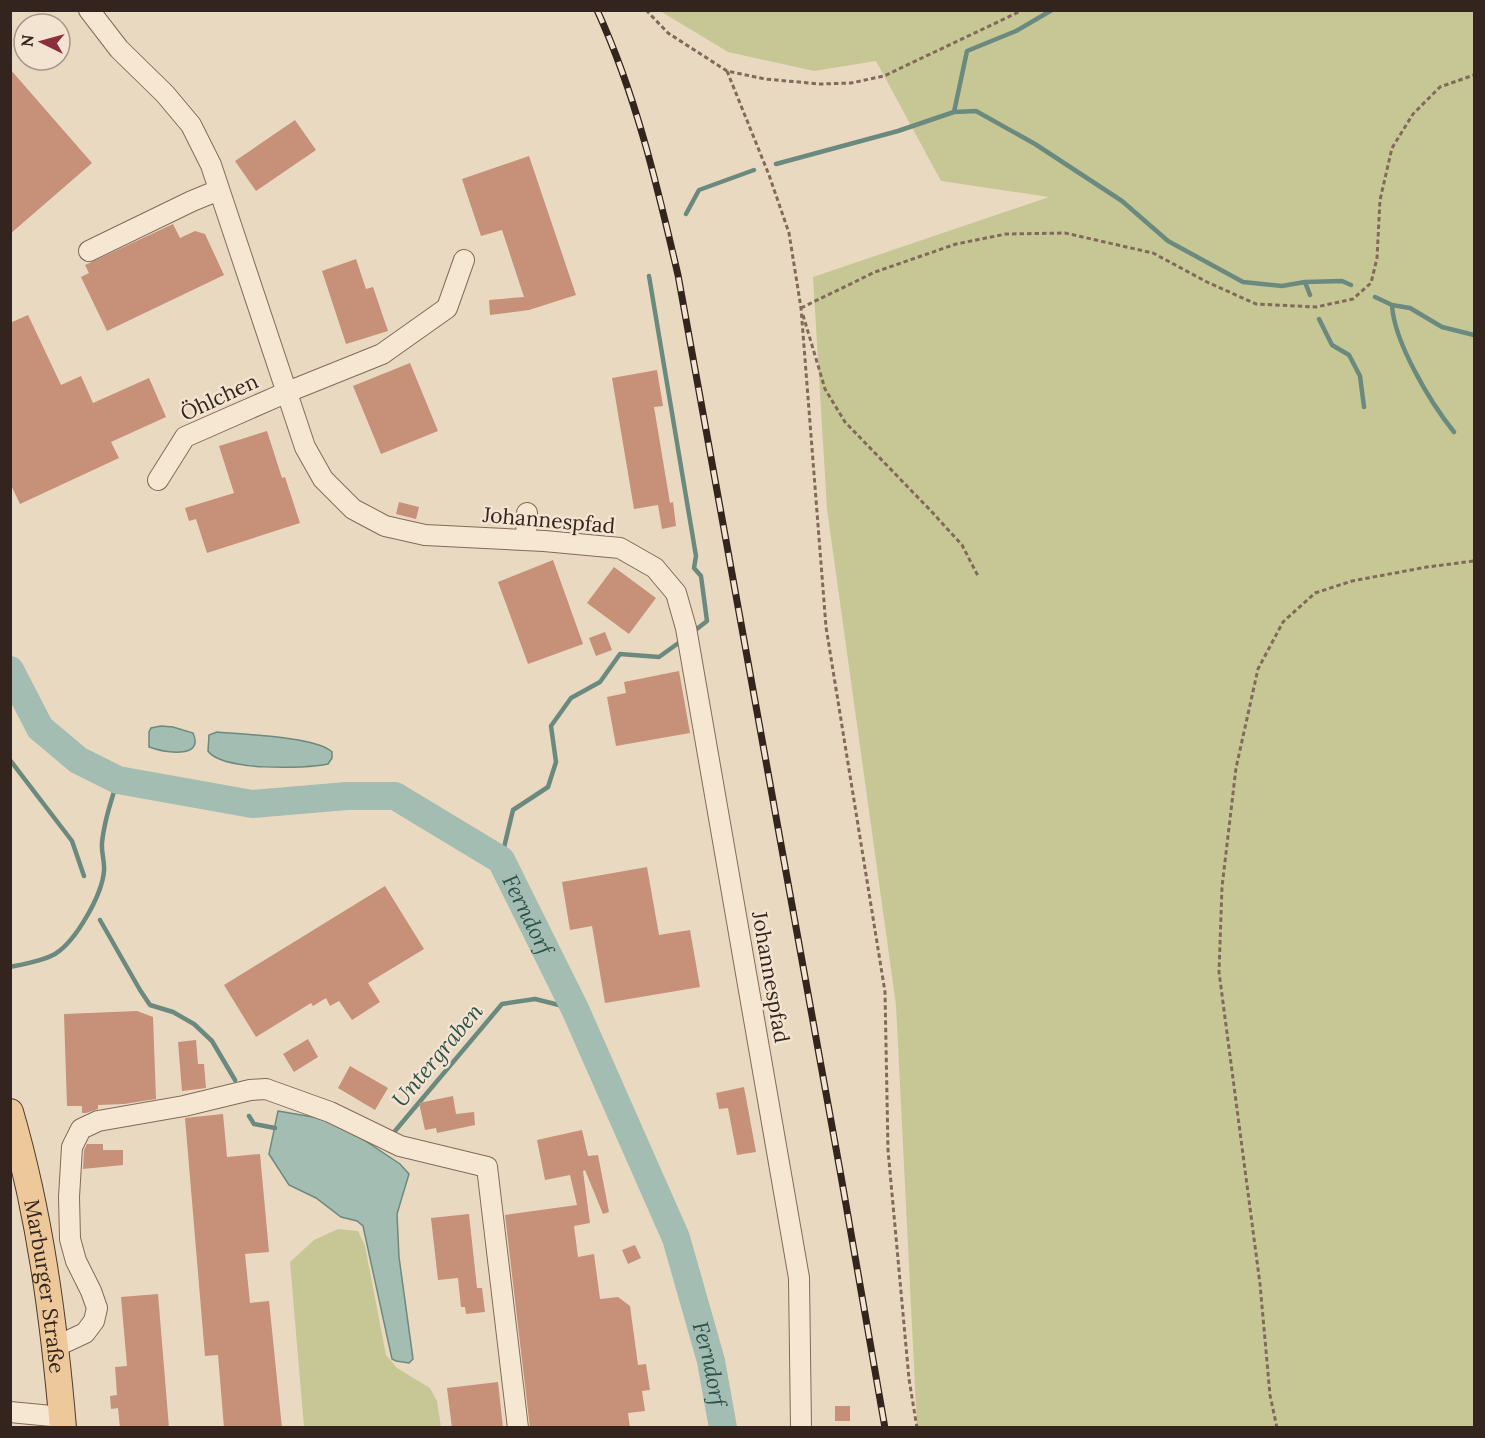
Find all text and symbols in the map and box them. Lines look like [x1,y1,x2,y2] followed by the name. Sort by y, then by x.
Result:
[12,12,72,72] north arrow
[17,34,38,48] text: N
[176,367,262,427] street label: Öhlchen
[481,501,616,539] street label: Johannespfad
[496,870,561,961] water label: Ferndorf
[746,908,796,1045] street label: Johannespfad
[386,997,489,1113] water label: Untergraben
[19,1197,71,1375] street label: Marburger Straße
[686,1318,733,1410] water label: Ferndorf

